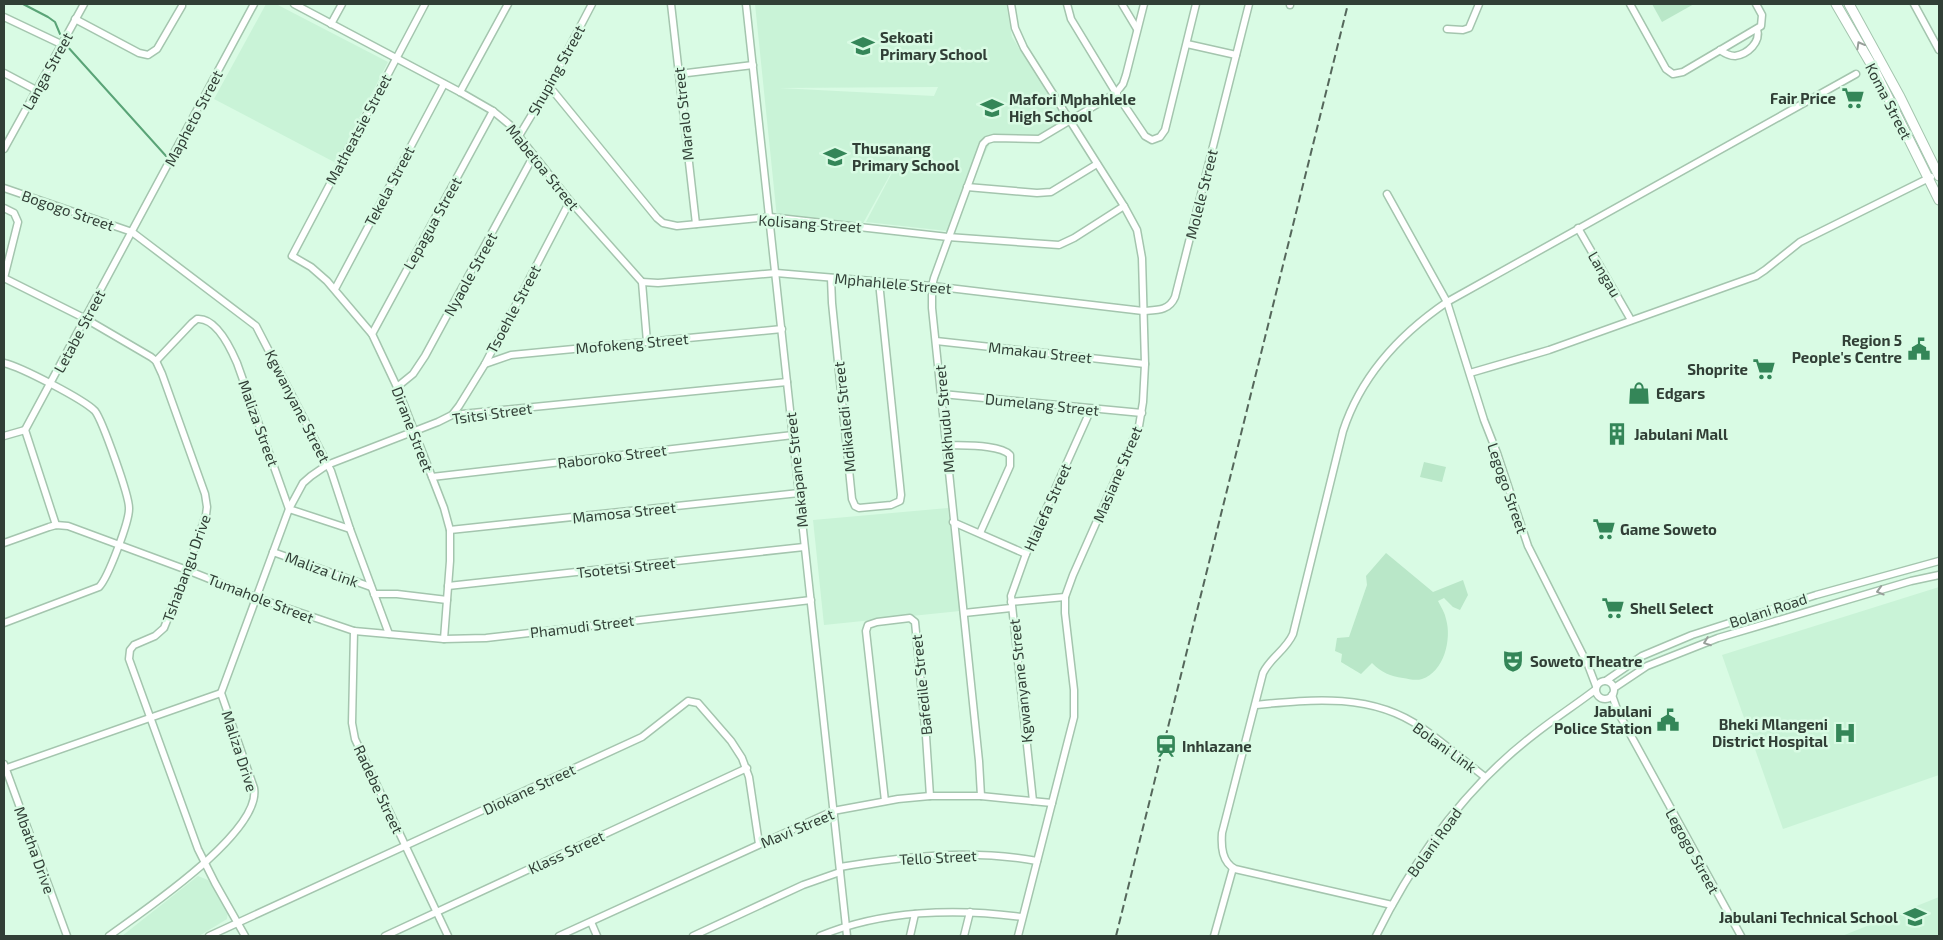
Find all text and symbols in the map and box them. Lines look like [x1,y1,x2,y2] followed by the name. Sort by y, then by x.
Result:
[524,22,588,118] street label: Shuping Street
[880,28,988,64] place label: Sekoati Primary School
[18,29,76,113] street label: Langa Street
[850,33,876,59] school or university icon: Sekoati Primary School
[1856,41,1866,50] one-way arrow
[1862,60,1916,143] street label: Koma Street
[669,66,697,162] street label: Maralo Street
[160,67,226,169] street label: Mapheto Street
[321,71,395,187] street label: Matheatsie Street
[1840,85,1866,111] supermarket icon: Fair Price
[1770,89,1836,107] place label: Fair Price
[1009,90,1136,125] place label: Mafori Mphahlele High School
[979,95,1005,121] school or university icon: Mafori Mphahlele High School
[503,120,583,214] street label: Mabetoa Street
[852,139,960,175] place label: Thusanang Primary School
[360,143,418,229] street label: Tekela Street
[822,144,848,170] school or university icon: Thusanang Primary School
[1181,147,1221,241] street label: Molele Street
[399,173,465,272] street label: Lepagua Street
[19,186,117,234] street label: Bogogo Street
[758,210,862,236] street label: Kolisang Street
[440,229,500,319] street label: Nyaole Street
[1585,248,1625,300] street label: Langau
[482,261,544,356] street label: Tsoehle Street
[834,269,953,297] street label: Mphahlele Street
[50,286,109,376] street label: Letabe Street
[575,329,690,357] street label: Mofokeng Street
[1792,331,1902,366] place label: Region 5 People's Centre
[1906,336,1932,362] public building icon: Region 5 People's Centre
[987,338,1093,366] street label: Mmakau Street
[262,346,334,466] street label: Kgwanyane Street
[1751,356,1777,382] supermarket icon: Shoprite
[829,360,859,473] street label: Mdikaledi Street
[1687,360,1748,378] place label: Shoprite
[930,364,958,474] street label: Makhudu Street
[235,377,283,469] street label: Maliza Street
[1626,380,1652,406] shop icon: Edgars
[389,384,438,474] street label: Dirane Street
[1656,384,1705,402] place label: Edgars
[984,389,1100,419] street label: Dumelang Street
[451,398,533,428] street label: Tsitsi Street
[781,411,811,529] street label: Makapane Street
[1604,421,1630,447] building icon: Jabulani Mall
[1089,423,1145,525] street label: Masiane Street
[1634,425,1728,443] place label: Jabulani Mall
[556,440,668,472] street label: Raboroko Street
[1484,440,1532,536] street label: Legogo Street
[1020,460,1074,554] street label: Hlalefa Street
[571,498,677,526] street label: Mamosa Street
[158,512,214,624] street label: Tshabangu Drive
[1591,516,1617,542] supermarket icon: Game Soweto
[1620,520,1717,538] place label: Game Soweto
[283,547,361,591] street label: Maliza Link
[576,553,677,581] street label: Tsotetsi Street
[205,570,317,627] street label: Tumahole Street
[1876,586,1885,596] one-way arrow
[1727,589,1809,631] street label: Bolani Road
[1600,595,1626,621] supermarket icon: Shell Select
[1630,599,1713,617] place label: Shell Select
[529,611,635,641] street label: Phamudi Street
[1005,618,1035,744] street label: Kgwanyane Street
[907,634,935,736] street label: Bafedile Street
[1704,636,1712,646] one-way arrow
[1500,648,1526,674] theatre icon: Soweto Theatre
[1530,652,1643,670] place label: Soweto Theatre
[1554,702,1652,737] place label: Jabulani Police Station
[1655,707,1681,733] public building icon: Jabulani Police Station
[218,708,262,794] street label: Maliza Drive
[1712,715,1828,750] place label: Bheki Mlangeni District Hospital
[1410,718,1481,776] street label: Bolani Link
[1832,720,1858,746] hospital icon: Bheki Mlangeni District Hospital
[1153,733,1179,759] station icon: Inhlazane
[1182,737,1252,755] place label: Inhlazane
[351,742,408,836] street label: Radebe Street
[480,760,578,818] street label: Diokane Street
[11,804,59,896] street label: Mbatha Drive
[758,804,837,852] street label: Mavi Street
[1403,804,1465,880] street label: Bolani Road
[1662,805,1724,897] street label: Legogo Street
[525,826,607,877] street label: Klass Street
[899,846,977,868] street label: Tello Street
[1902,904,1928,930] school or university icon: Jabulani Technical School
[1719,908,1898,926] place label: Jabulani Technical School

